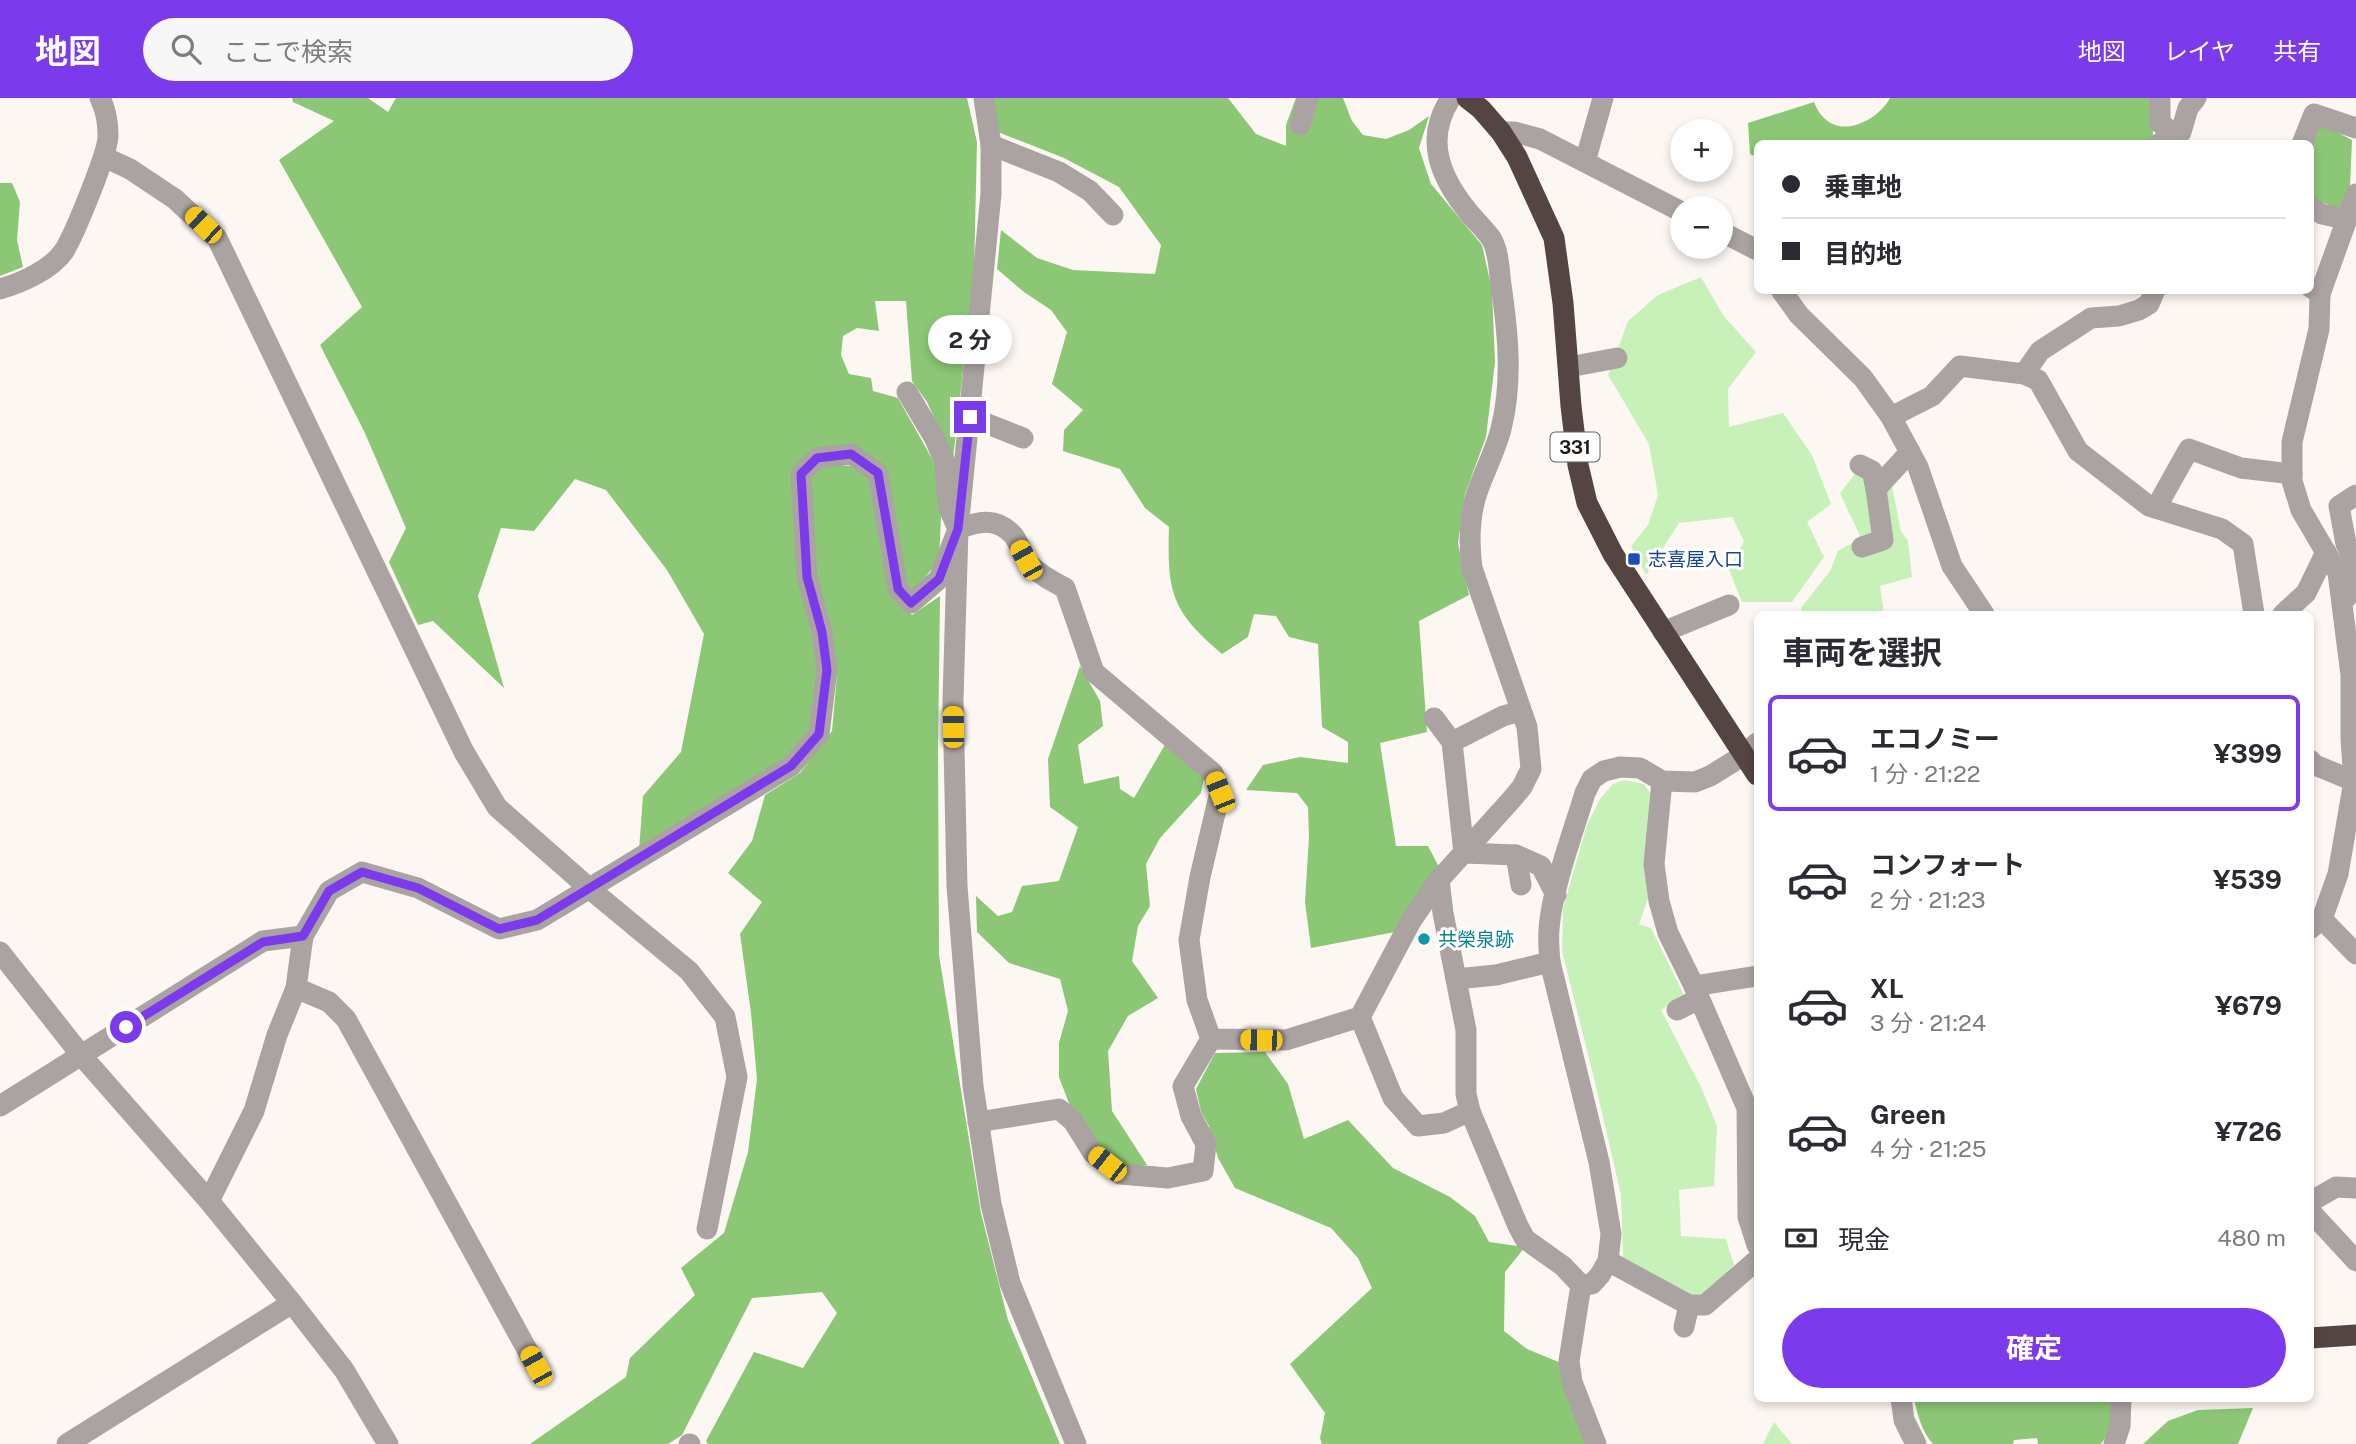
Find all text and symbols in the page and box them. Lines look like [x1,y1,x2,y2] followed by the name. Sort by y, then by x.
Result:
[143,18,633,81] search box
[167,30,205,68] icon: search
[35,32,101,70] text: 地図
[223,36,353,67] text: ここで検索
[2078,37,2126,65] text: 地図
[2164,37,2235,65] text: レイヤ
[2273,37,2321,65] text: 共有
[1670,119,1733,259] map controls
[1670,119,1733,182] button: +
[1824,171,1902,202] text: 乗車地
[1670,196,1733,259] button: −
[181,203,226,247] car
[1824,238,1902,269] text: 目的地
[928,316,1012,364] callout: 2 分
[949,326,991,353] text: 2 分
[954,401,986,433] route end
[1550,432,1600,461] road number: 331
[1007,537,1046,583] car
[1648,548,1743,570] place label: 志喜屋入口
[1626,551,1642,567] marker: 志喜屋入口
[1782,634,1942,671] text: 車両を選択
[943,706,964,748] car
[1786,722,1849,785] icon: car
[1870,723,2000,754] text: エコノミー
[2213,738,2282,769] text: ¥399
[1870,760,1980,787] text: 1 分 · 21:22
[1203,769,1238,815] car
[1786,848,1849,911] icon: car
[1870,849,2025,880] text: コンフォート
[2213,864,2282,895] text: ¥539
[1870,886,1986,913] text: 2 分 · 21:23
[1438,928,1514,950] place label: 共榮泉跡
[1416,931,1432,947] marker: 共榮泉跡
[1870,973,1904,1004] text: XL
[1786,974,1849,1037] icon: car
[2215,990,2282,1021] text: ¥679
[1870,1009,1986,1036] text: 3 分 · 21:24
[110,1011,142,1043] route start
[1240,1029,1283,1051] car
[1870,1099,1946,1130] text: Green
[1786,1100,1849,1163] icon: car
[2215,1116,2282,1147] text: ¥726
[1870,1135,1987,1162] text: 4 分 · 21:25
[1084,1143,1131,1185] car
[1782,1219,1820,1257] icon: cash
[1838,1224,1890,1255] text: 現金
[2217,1224,2286,1251] text: 480 m
[1782,1308,2286,1388] button: 確定
[517,1343,556,1389] car

